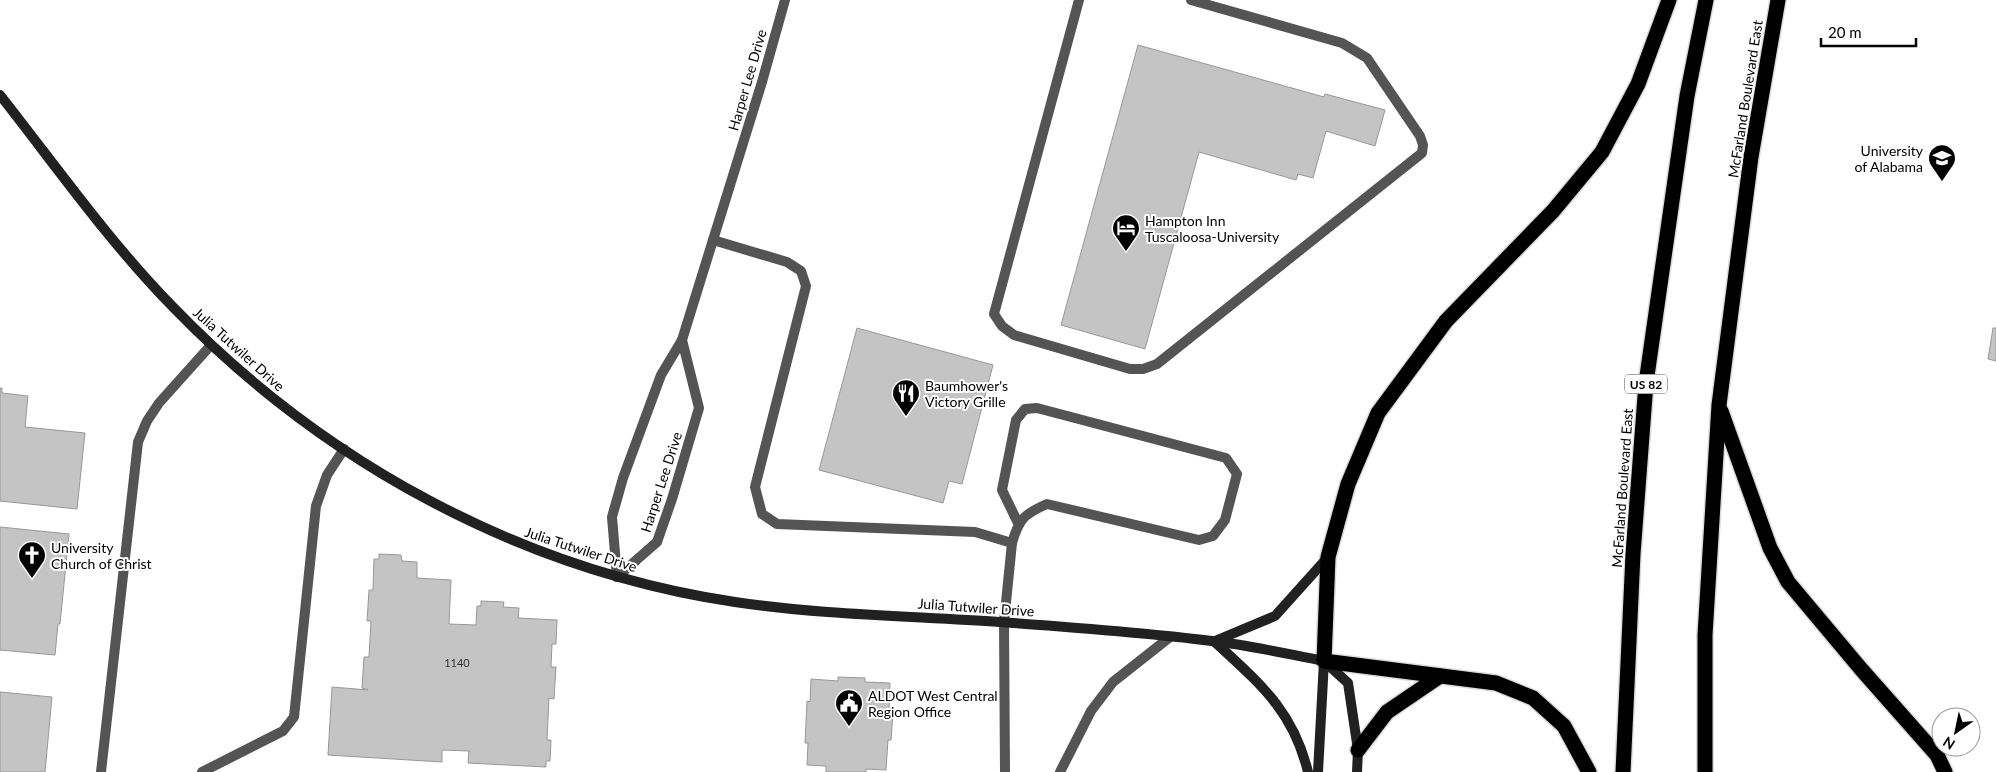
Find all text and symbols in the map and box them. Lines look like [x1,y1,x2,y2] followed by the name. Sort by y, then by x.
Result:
[1821,15,1916,47] scale bar
[1724,19,1766,179] street label: McFarland Boulevard East
[1828,23,1862,41] text: 20 m
[724,27,770,133] street label: Harper Lee Drive
[1854,142,1924,175] place label: University of Alabama
[1927,143,1957,182] school or university icon: University of Alabama
[1145,212,1280,245] place label: Hampton Inn Tuscaloosa-University
[1111,213,1141,252] hotel icon: Hampton Inn Tuscaloosa-University
[190,304,288,394] street label: Julia Tutwiler Drive
[1625,374,1667,394] road number: US 82
[925,377,1008,410] place label: Baumhower's Victory Grille
[891,378,921,417] restaurant icon: Baumhower's Victory Grille
[1608,408,1636,568] street label: McFarland Boulevard East
[637,430,685,534] street label: Harper Lee Drive
[523,523,639,575] street label: Julia Tutwiler Drive
[51,539,152,572] place label: University Church of Christ
[17,540,47,579] church icon: University Church of Christ
[917,594,1035,620] street label: Julia Tutwiler Drive
[444,656,470,669] house number: 1140
[868,687,998,720] place label: ALDOT West Central Region Office
[834,688,864,727] public building icon: ALDOT West Central Region Office
[1931,707,1981,757] north arrow
[1939,733,1958,753] text: N

